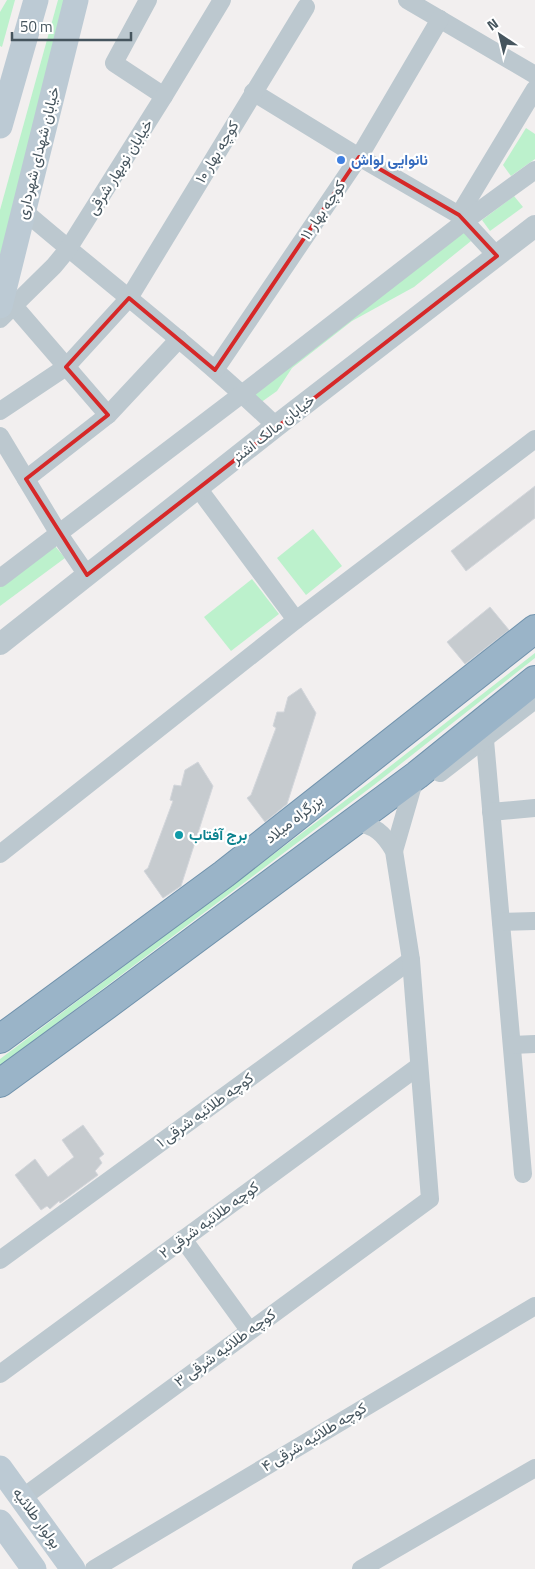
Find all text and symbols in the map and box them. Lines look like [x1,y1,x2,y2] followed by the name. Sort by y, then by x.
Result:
[12,10,131,42] scale bar
[475,10,525,60] north arrow
[482,13,502,35] text: N
[20,15,53,38] text: 50 m
[10,84,65,222] street label: خیابان شهدای شهرداری
[81,114,158,219] street label: خیابان نوبهار شرقی
[189,116,244,187] street label: کوچه بهار ۱۰
[351,148,428,171] place label: نانوایی لواش
[335,154,347,166] marker: نانوایی لواش
[294,175,351,244] street label: کوچه بهار ۱۱
[225,388,320,469] street label: خیابان مالک اشتر
[260,788,328,849] street label: بزرگراه میلاد
[189,823,247,846] place label: برج آفتاب
[173,829,185,841] marker: برج آفتاب
[151,1066,258,1153] street label: کوچه طلائیه شرقی ۱
[154,1175,264,1264] street label: کوچه طلائیه شرقی ۲
[169,1303,281,1392] street label: کوچه طلائیه شرقی ۳
[257,1396,371,1477] street label: کوچه طلائیه شرقی ۴
[7,1482,67,1553] street label: بولوار طلائیه

